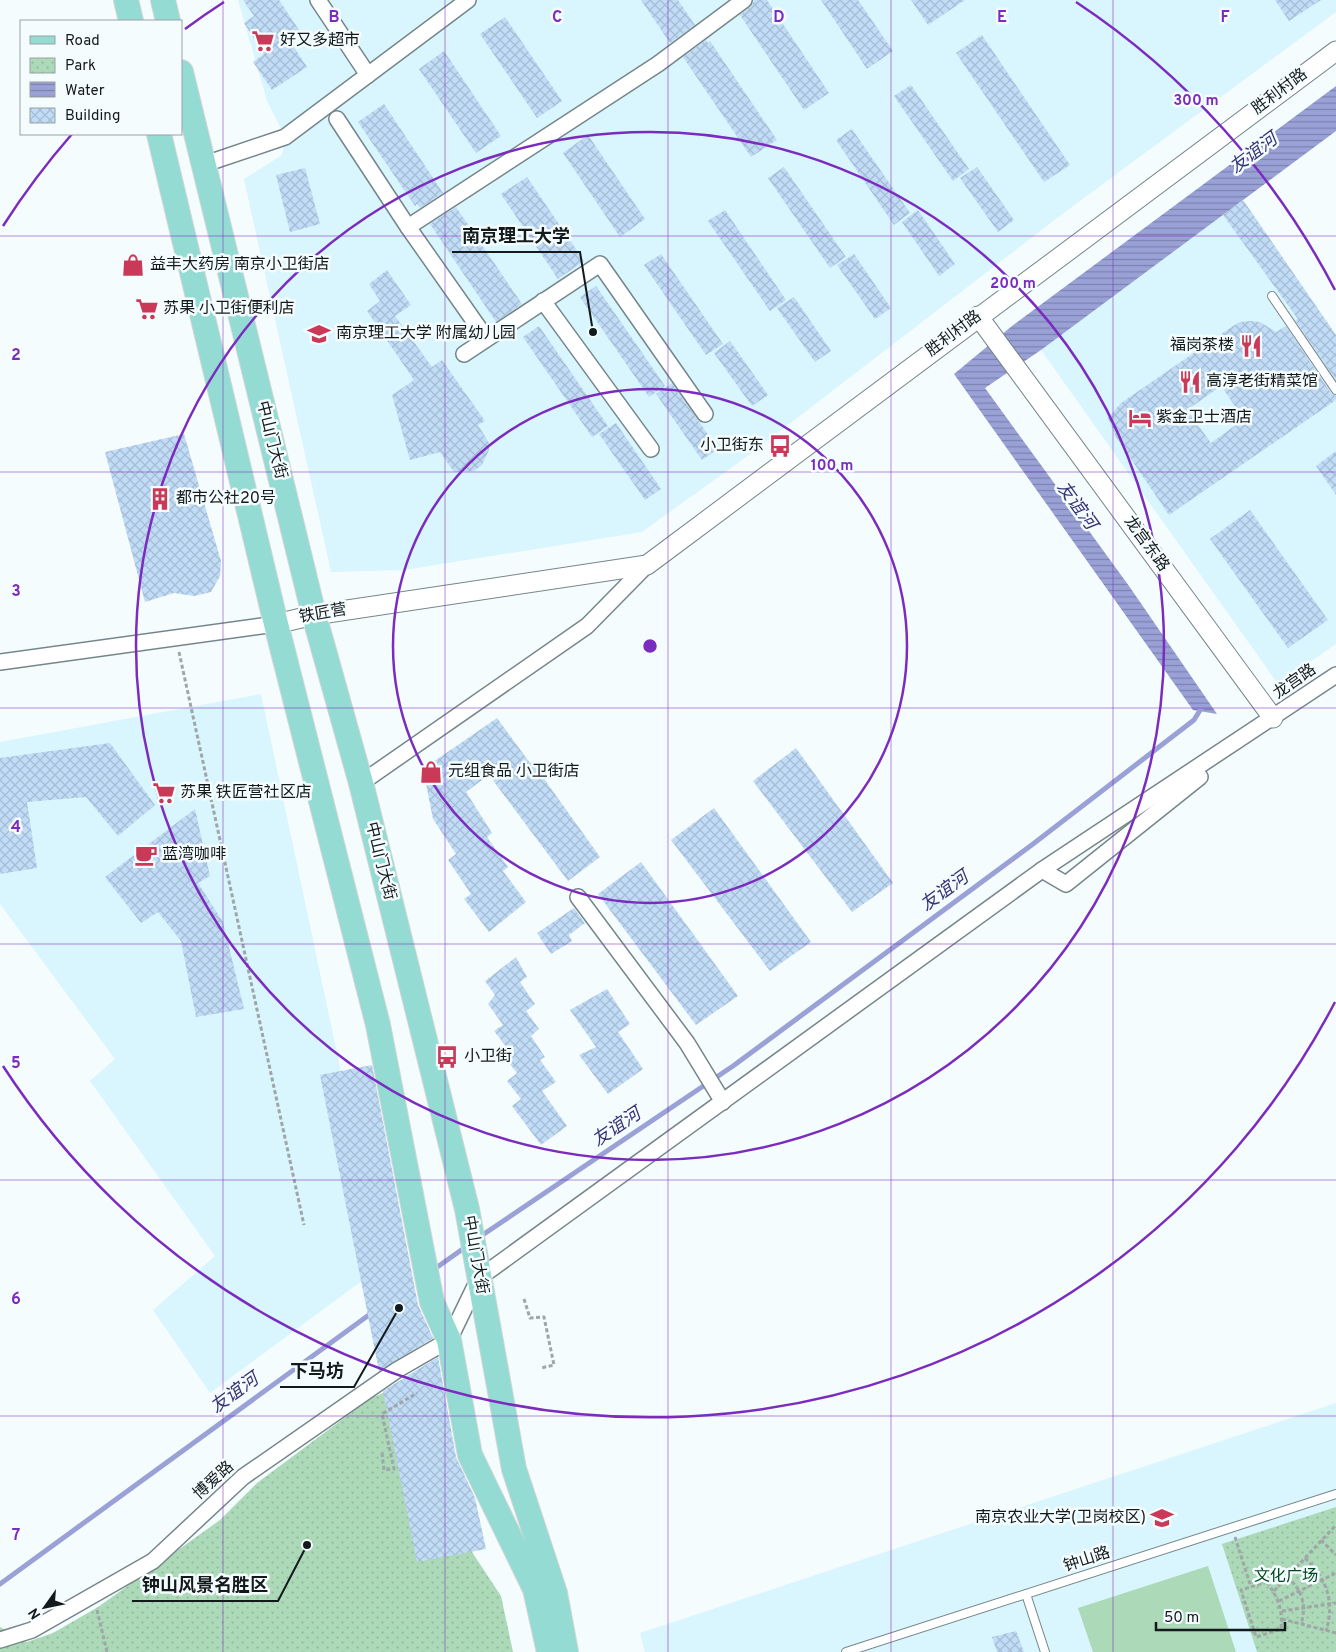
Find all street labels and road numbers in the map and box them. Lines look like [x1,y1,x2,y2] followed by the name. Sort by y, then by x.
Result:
[1248,65,1312,119] street label: 胜利村路
[922,307,986,361] street label: 胜利村路
[252,399,290,481] street label: 中山门大街
[1119,512,1173,576] street label: 龙宫东路
[298,600,348,628] street label: 铁匠营
[1270,660,1320,704] street label: 龙宫路
[361,820,399,902] street label: 中山门大街
[458,1214,492,1296] street label: 中山门大街
[189,1458,239,1504] street label: 博爱路
[1061,1543,1113,1577] street label: 钟山路

